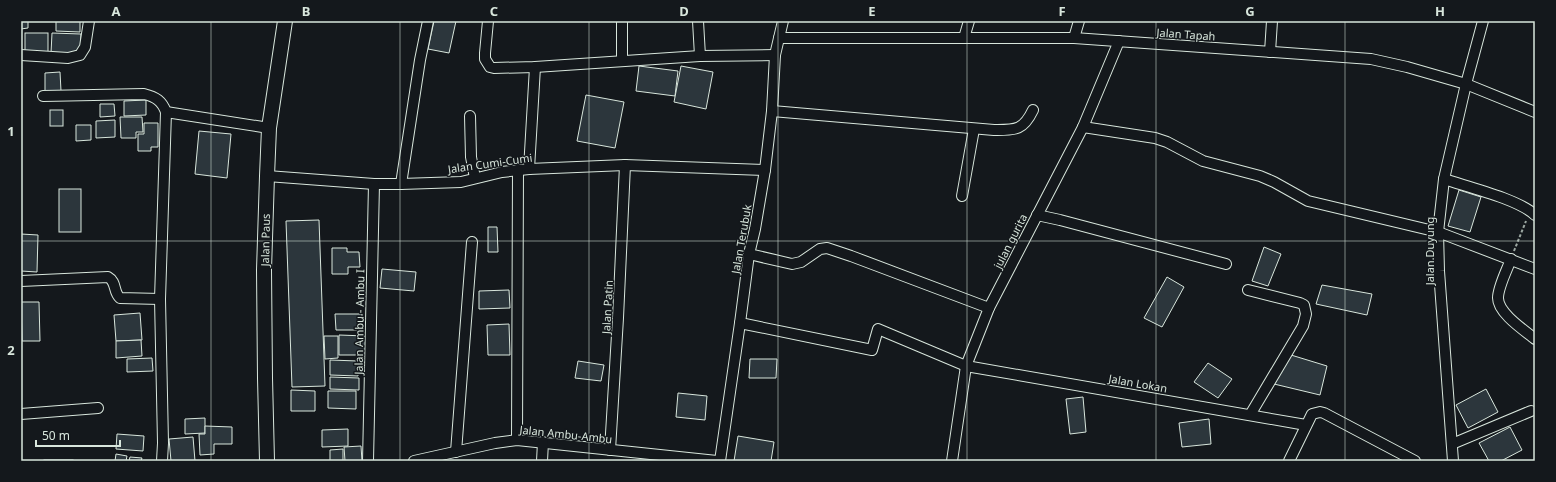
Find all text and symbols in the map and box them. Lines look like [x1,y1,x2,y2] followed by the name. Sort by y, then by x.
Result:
[112,2,121,20] text: A
[302,2,310,20] text: B
[490,2,498,20] text: C
[679,2,689,20] text: D
[868,2,876,20] text: E
[1058,2,1066,20] text: F
[1245,2,1255,20] text: G
[1435,2,1445,20] text: H
[1155,24,1216,44] street label: Jalan Tapah
[7,122,15,140] text: 1
[446,150,533,176] street label: Jalan Cumi-Cumi
[727,203,754,276] street label: Jalan Terubuk
[989,211,1030,272] street label: julan gurita
[257,214,273,267] street label: Jalan Paus
[1422,217,1437,286] street label: Jalan Duyung
[351,269,367,376] street label: Jalan Ambu - Ambu I
[598,280,616,335] street label: Jalan Patin
[7,341,15,359] text: 2
[1107,370,1168,396] street label: Jalan Lokan
[36,422,120,448] scale bar
[518,422,613,446] street label: Jalan Ambu-Ambu
[42,427,70,444] text: 50 m

